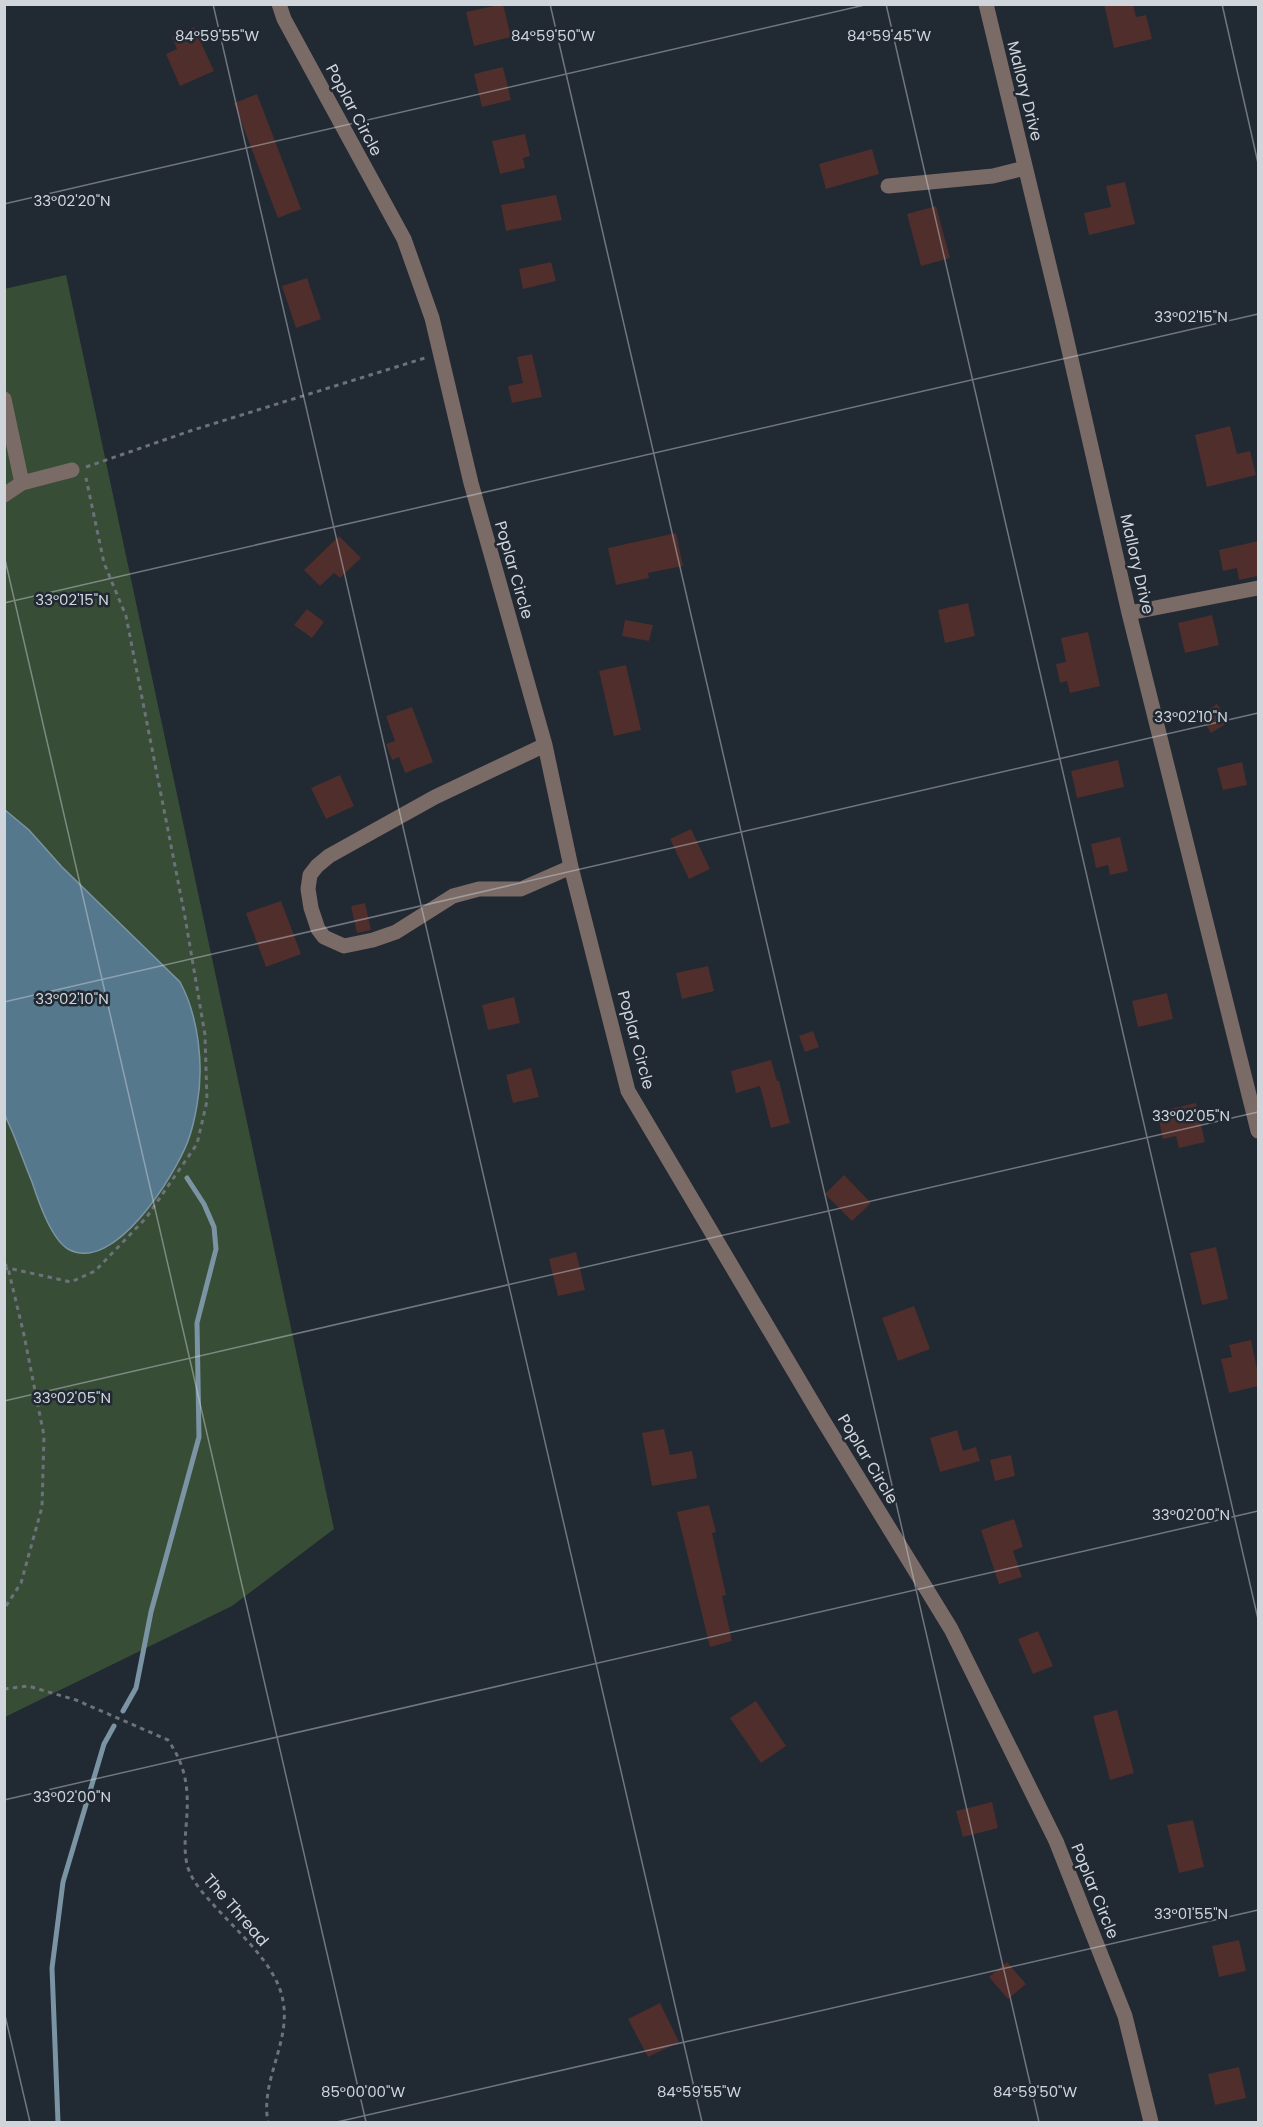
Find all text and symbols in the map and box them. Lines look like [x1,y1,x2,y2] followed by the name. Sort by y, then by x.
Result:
[175,25,259,46] text: 84°59'55"W
[511,25,595,46] text: 84°59'50"W
[847,25,931,46] text: 84°59'45"W
[1001,39,1049,143] street label: Mallory Drive
[320,60,388,160] street label: Poplar Circle
[33,190,111,211] text: 33°02'20"N
[1154,306,1228,327] text: 33°02'15"N
[1114,512,1160,616] street label: Mallory Drive
[489,518,539,622] street label: Poplar Circle
[35,589,109,610] text: 33°02'15"N
[1154,706,1228,727] text: 33°02'10"N
[35,988,109,1009] text: 33°02'10"N
[612,988,660,1092] street label: Poplar Circle
[1152,1105,1230,1126] text: 33°02'05"N
[33,1387,111,1408] text: 33°02'05"N
[832,1410,904,1508] street label: Poplar Circle
[1152,1504,1230,1525] text: 33°02'00"N
[33,1786,111,1807] text: 33°02'00"N
[1065,1840,1125,1942] street label: Poplar Circle
[198,1869,274,1951] street label: The Thread
[1154,1903,1228,1924] text: 33°01'55"N
[321,2081,405,2102] text: 85°00'00"W
[657,2081,741,2102] text: 84°59'55"W
[993,2081,1077,2102] text: 84°59'50"W

